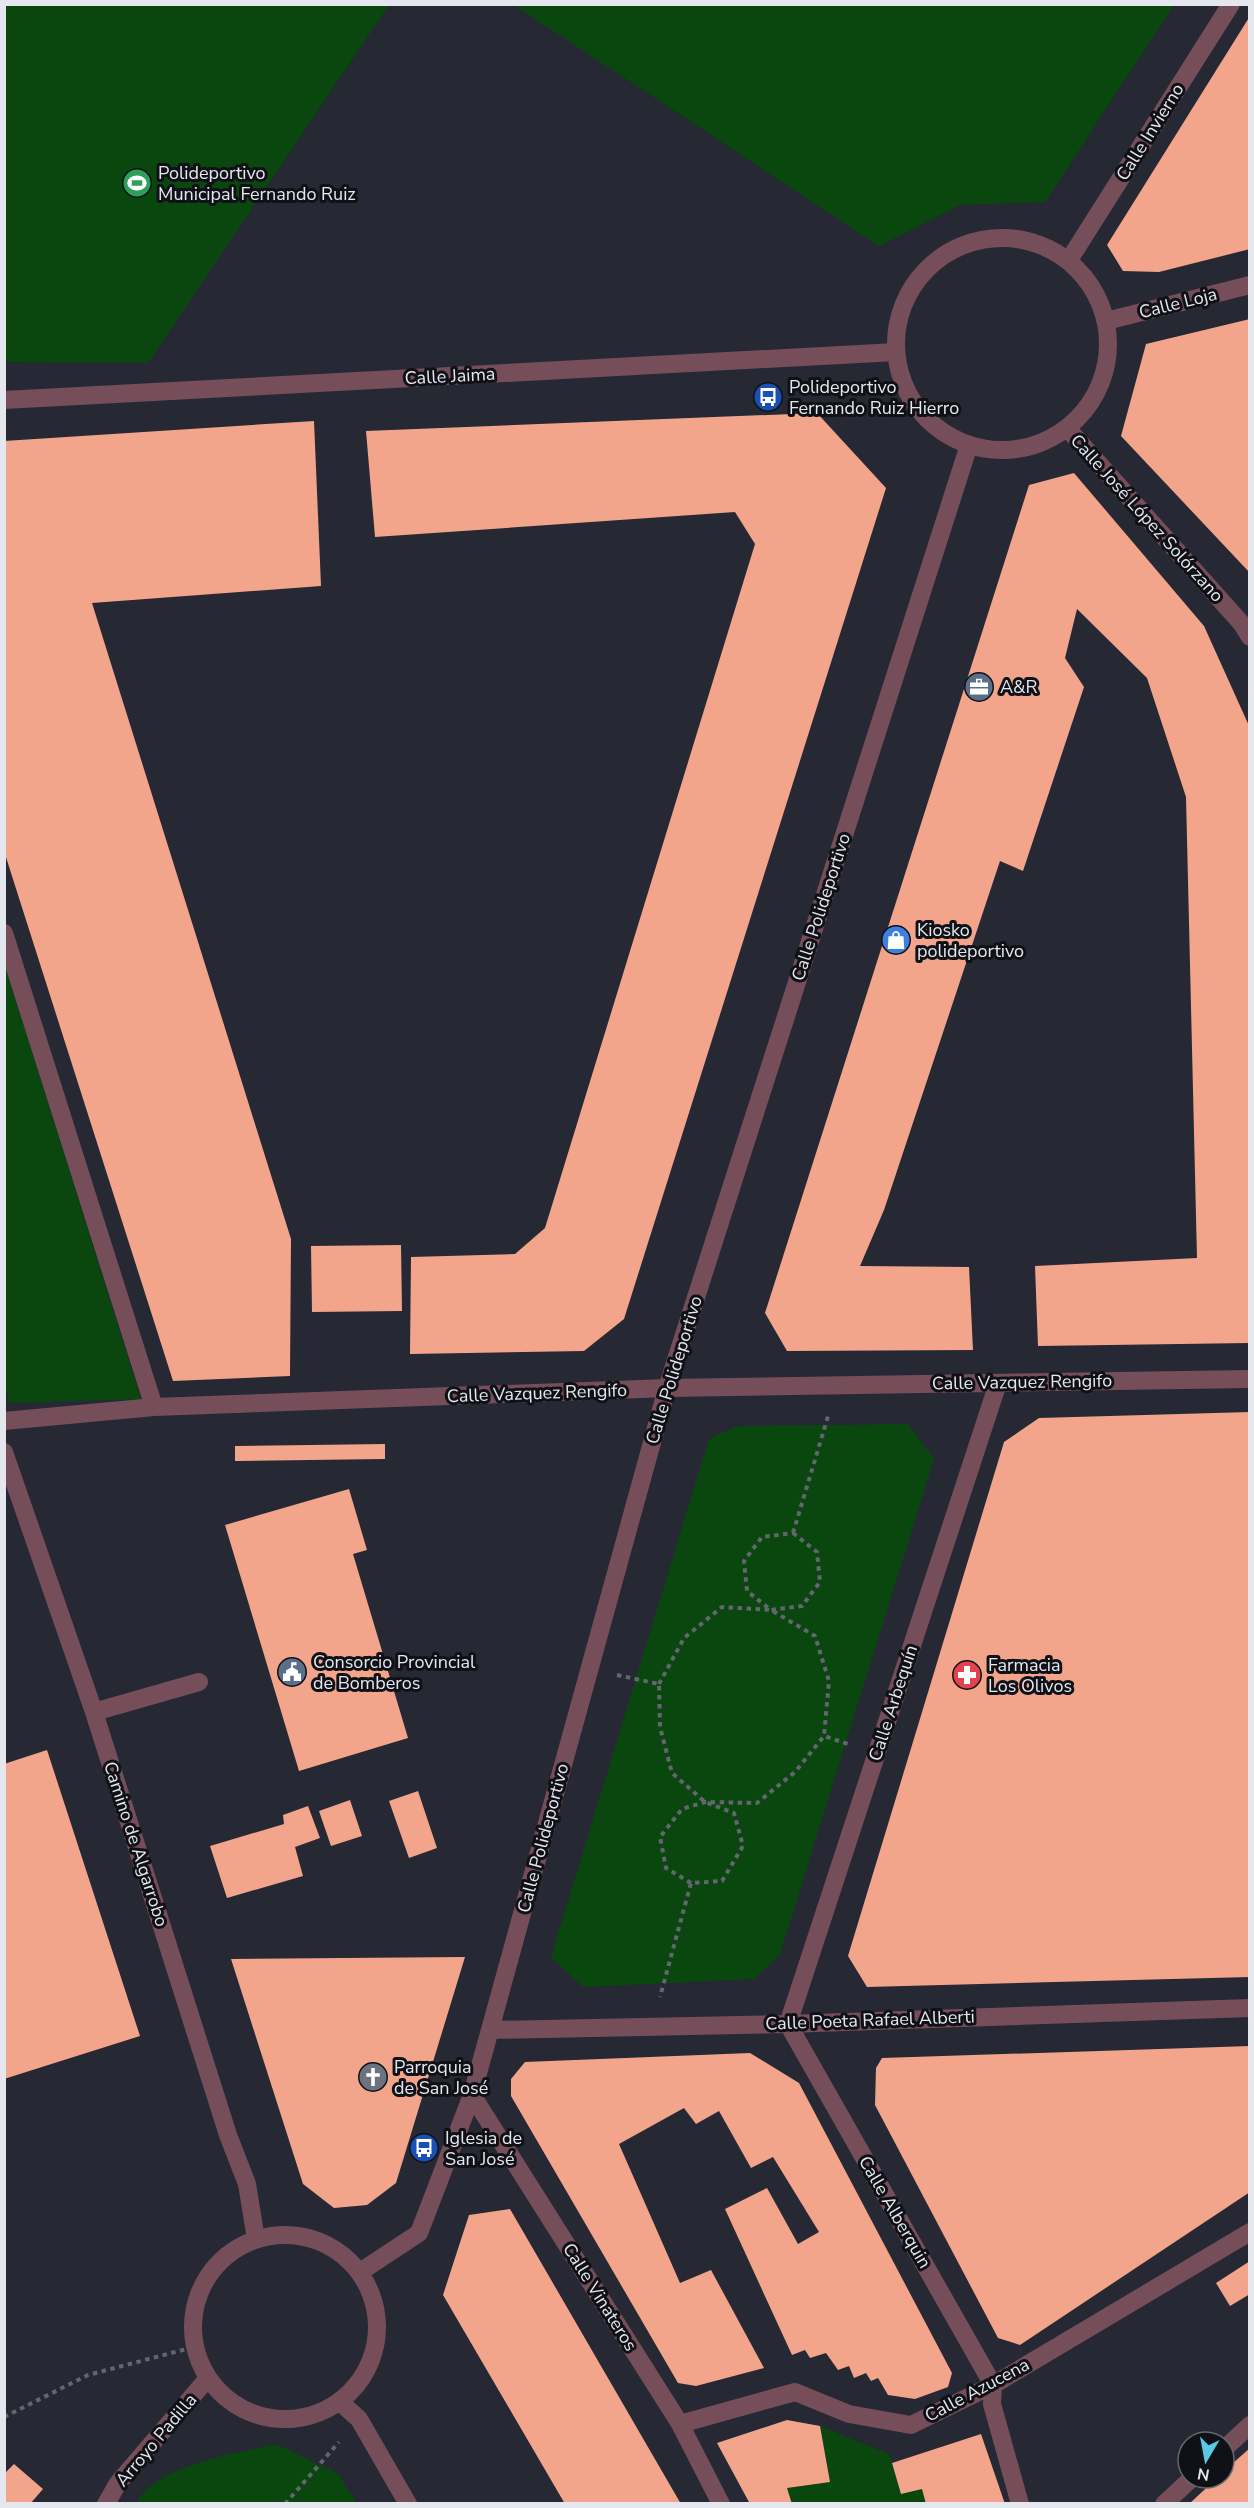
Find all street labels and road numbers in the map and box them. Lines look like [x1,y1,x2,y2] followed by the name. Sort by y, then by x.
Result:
[1111,79,1189,185] street label: Calle Invierno
[1136,282,1220,324] street label: Calle Loja
[404,362,496,390] street label: Calle Jaima
[1065,429,1229,607] street label: Calle José López Solórzano
[786,830,856,984] street label: Calle Polideportivo
[640,1293,708,1447] street label: Calle Polideportivo
[932,1368,1112,1396] street label: Calle Vazquez Rengifo
[446,1378,628,1408] street label: Calle Vazquez Rengifo
[863,1642,923,1764] street label: Calle Arbequín
[98,1758,174,1930] street label: Camino de Algarrobo
[512,1761,574,1915] street label: Calle Polideportivo
[765,2004,975,2036] street label: Calle Poeta Rafael Alberti
[853,2151,937,2273] street label: Calle Alberquin
[557,2238,643,2356] street label: Calle Vinateros
[921,2352,1033,2428] street label: Calle Azucena
[110,2388,202,2492] street label: Arroyo Padilla

